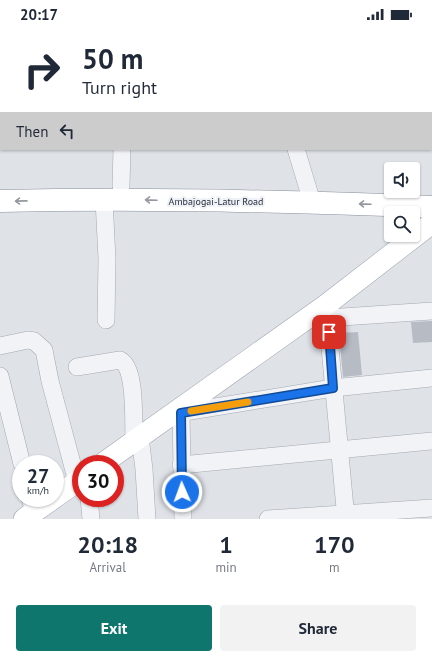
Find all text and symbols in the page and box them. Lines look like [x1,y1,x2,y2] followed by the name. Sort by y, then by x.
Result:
[20,5,58,24] text: 20:17
[82,40,143,77] text: 50 m
[16,44,68,96] icon: right
[82,76,157,99] text: Turn right
[56,120,78,142] icon: left
[16,122,48,141] text: Then
[384,162,420,242] map controls
[384,162,420,198] button: sound
[169,195,263,208] street label: Ambajogai-Latur Road
[15,197,28,205] one-way arrow
[145,197,158,204] one-way arrow
[359,200,372,208] one-way arrow
[384,206,420,242] button: search
[312,315,346,349] pin
[318,321,340,343] icon: arrive
[72,455,124,507] speed limit sign: 30
[27,463,49,489] text: 27
[161,471,203,513] position arrow
[27,484,49,497] text: km/h
[77,529,138,560] text: 20:18
[219,529,233,560] text: 1
[314,529,355,560] text: 170
[90,559,126,576] text: Arrival
[215,559,237,576] text: min
[329,559,340,576] text: m
[16,605,212,651] button: Exit
[220,605,416,651] button: Share

